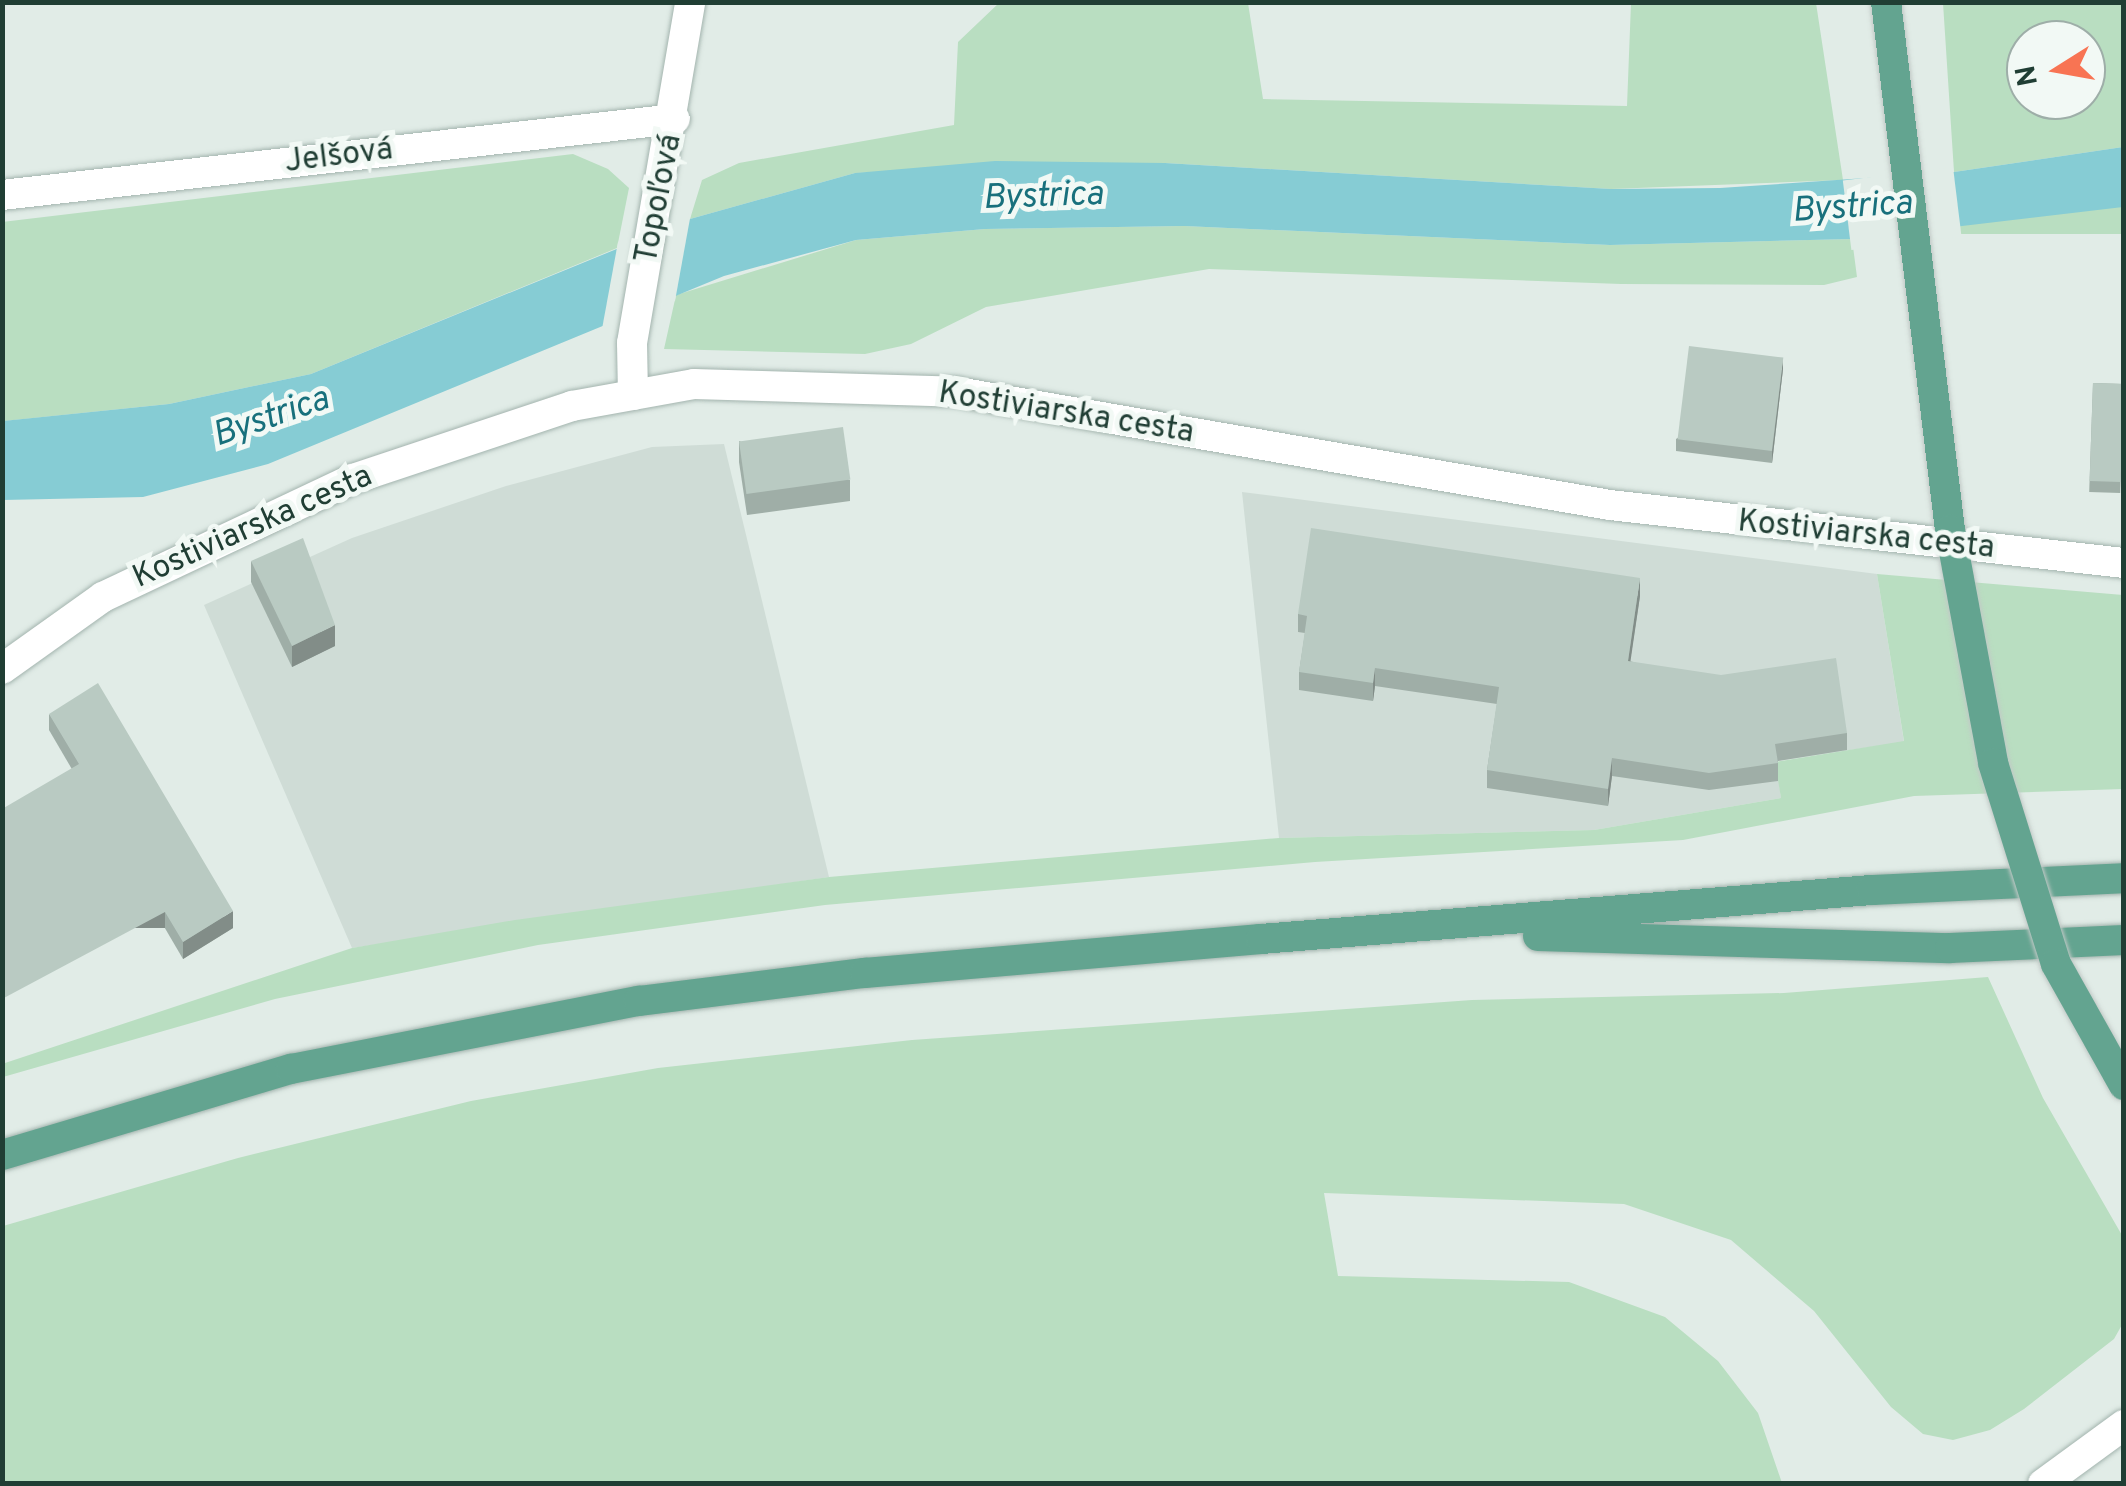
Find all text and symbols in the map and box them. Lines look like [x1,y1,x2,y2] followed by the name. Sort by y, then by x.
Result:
[2006,20,2106,120] north arrow
[2009,62,2048,89] text: N
[283,131,395,183] street label: Jelšová
[629,131,691,267] street label: Topoľová
[982,174,1104,220] water label: Bystrica
[1790,183,1914,233] water label: Bystrica
[936,375,1196,453] street label: Kostiviarska cesta
[207,379,335,457] water label: Bystrica
[127,458,379,598] street label: Kostiviarska cesta
[1736,503,1996,569] street label: Kostiviarska cesta

